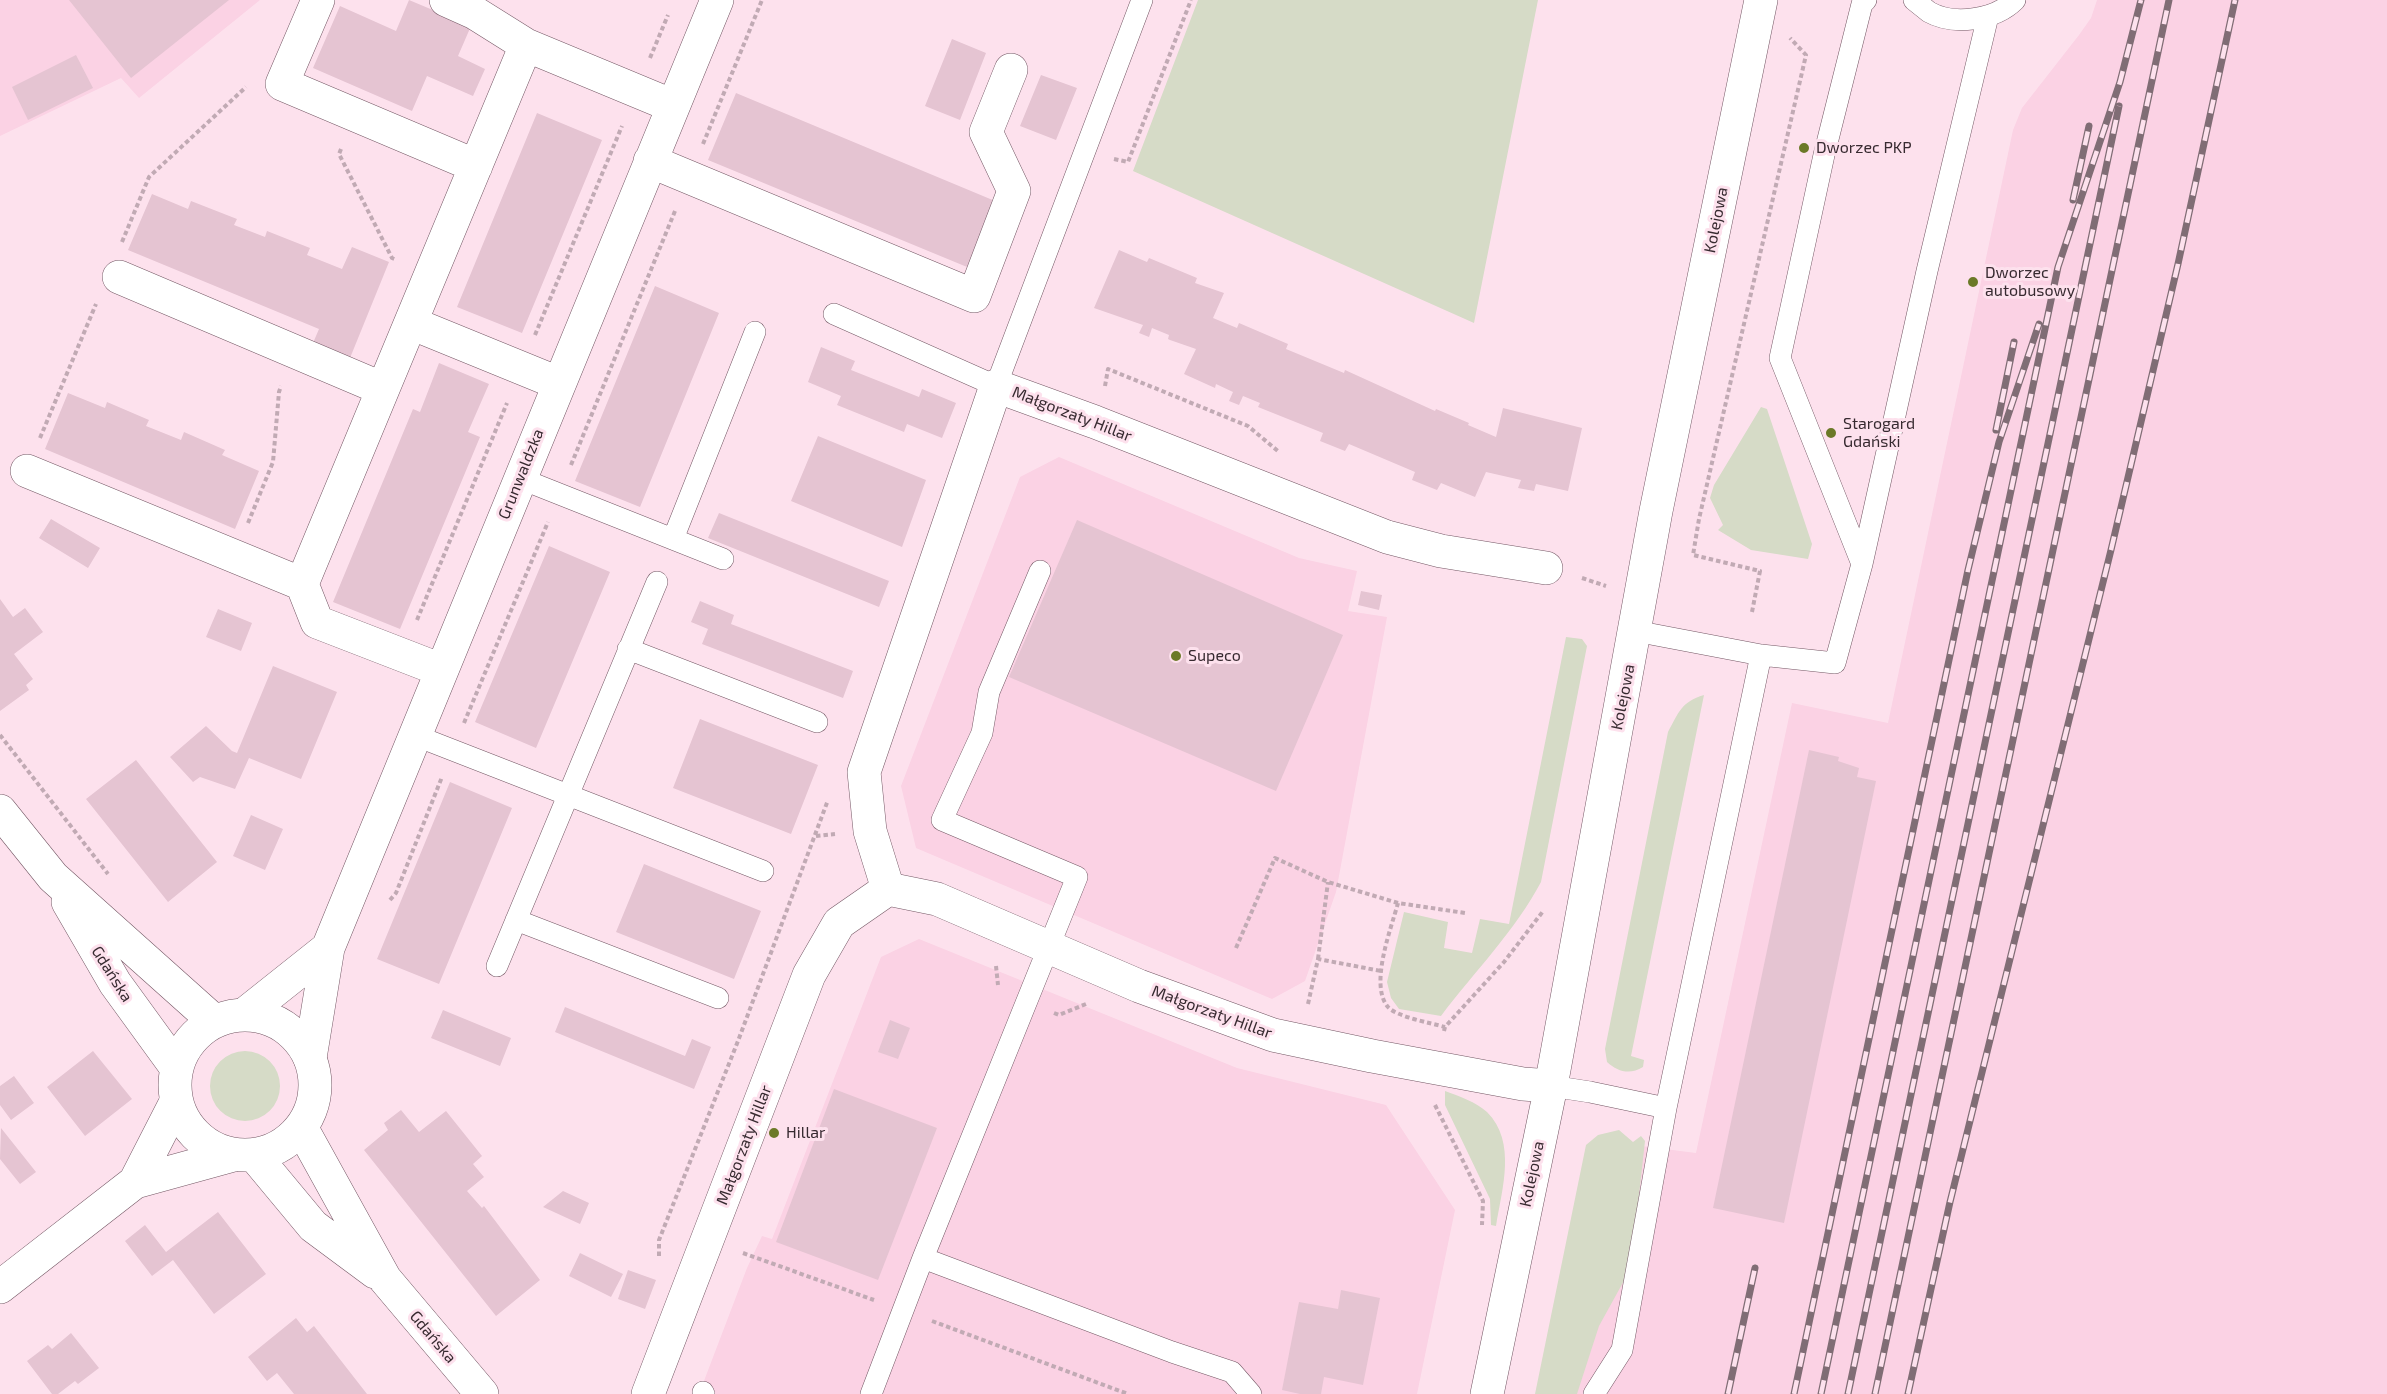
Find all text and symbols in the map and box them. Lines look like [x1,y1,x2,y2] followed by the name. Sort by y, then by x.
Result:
[1816,138,1912,158] place label: Dworzec PKP
[1797,141,1811,155] marker: Dworzec PKP
[1700,185,1732,255] street label: Kolejowa
[1985,263,2075,301] place label: Dworzec autobusowy
[1966,275,1980,289] marker: Dworzec autobusowy
[1009,382,1135,446] street label: Małgorzaty Hillar
[1843,414,1915,452] place label: Starogard Gdański
[494,426,548,522] street label: Grunwaldzka
[1824,426,1838,440] marker: Starogard Gdański
[1188,646,1241,666] place label: Supeco
[1169,649,1183,663] marker: Supeco
[1607,662,1639,732] street label: Kolejowa
[87,942,137,1006] street label: Gdańska
[1149,981,1275,1043] street label: Małgorzaty Hillar
[712,1082,776,1208] street label: Małgorzaty Hillar
[786,1123,825,1143] place label: Hillar
[767,1126,781,1140] marker: Hillar
[1516,1139,1548,1209] street label: Kolejowa
[406,1307,460,1367] street label: Gdańska

